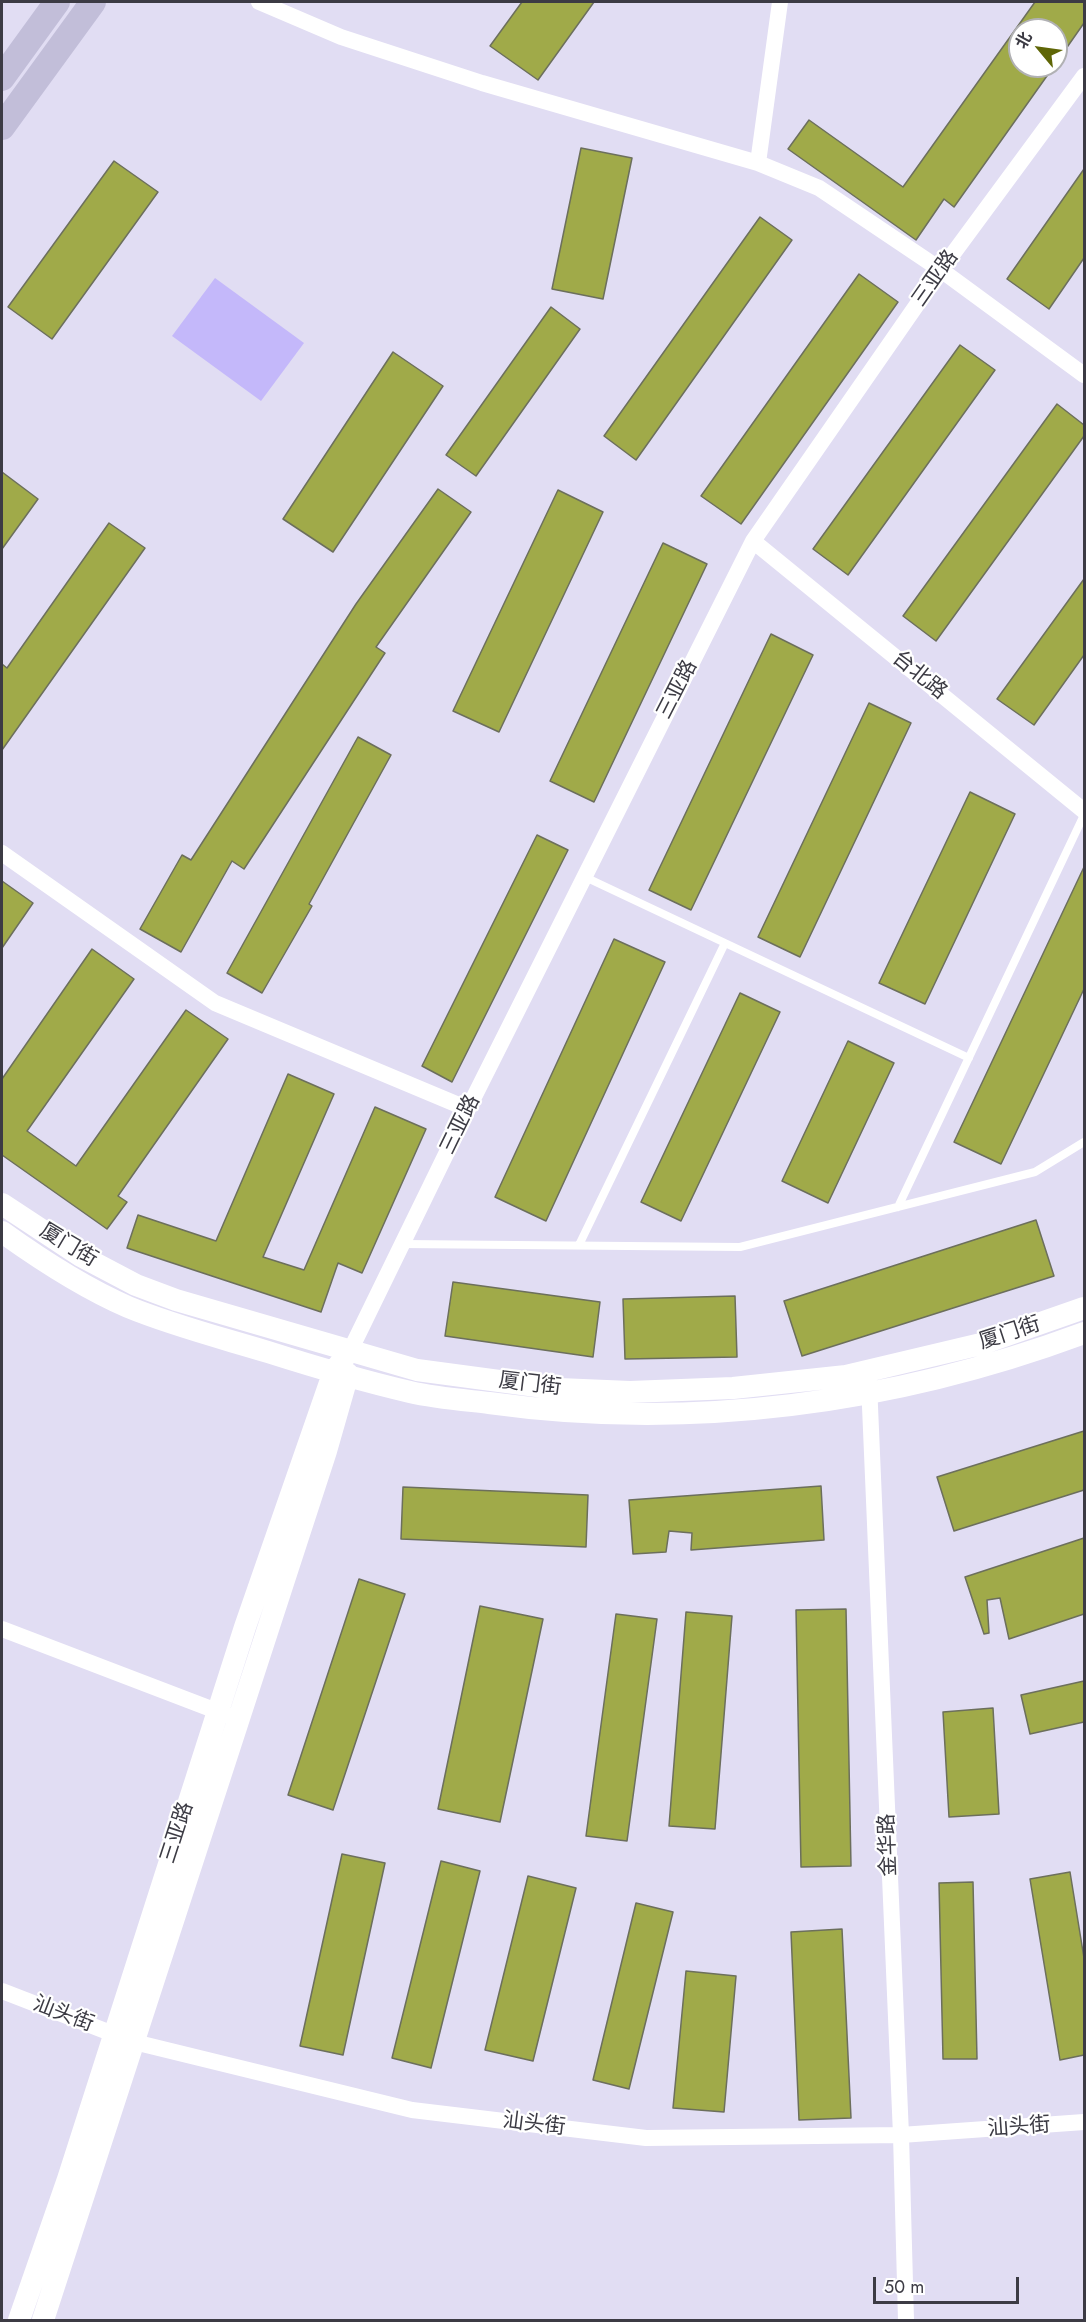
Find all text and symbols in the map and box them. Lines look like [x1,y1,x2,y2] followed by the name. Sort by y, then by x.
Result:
[1008,18,1068,78] north arrow
[1010,27,1038,53] text: 北
[908,246,964,312] street label: 三亚路
[887,646,951,706] street label: 台北路
[652,656,704,724] street label: 三亚路
[436,1091,486,1159] street label: 三亚路
[35,1219,101,1273] street label: 厦门街
[976,1312,1044,1356] street label: 厦门街
[497,1369,563,1401] street label: 厦门街
[156,1799,200,1867] street label: 三亚路
[875,1813,903,1877] street label: 金华路
[29,1992,97,2038] street label: 汕头街
[501,2109,567,2141] street label: 汕头街
[987,2113,1051,2143] street label: 汕头街
[876,2265,1022,2303] scale bar
[884,2274,924,2300] text: 50 m

